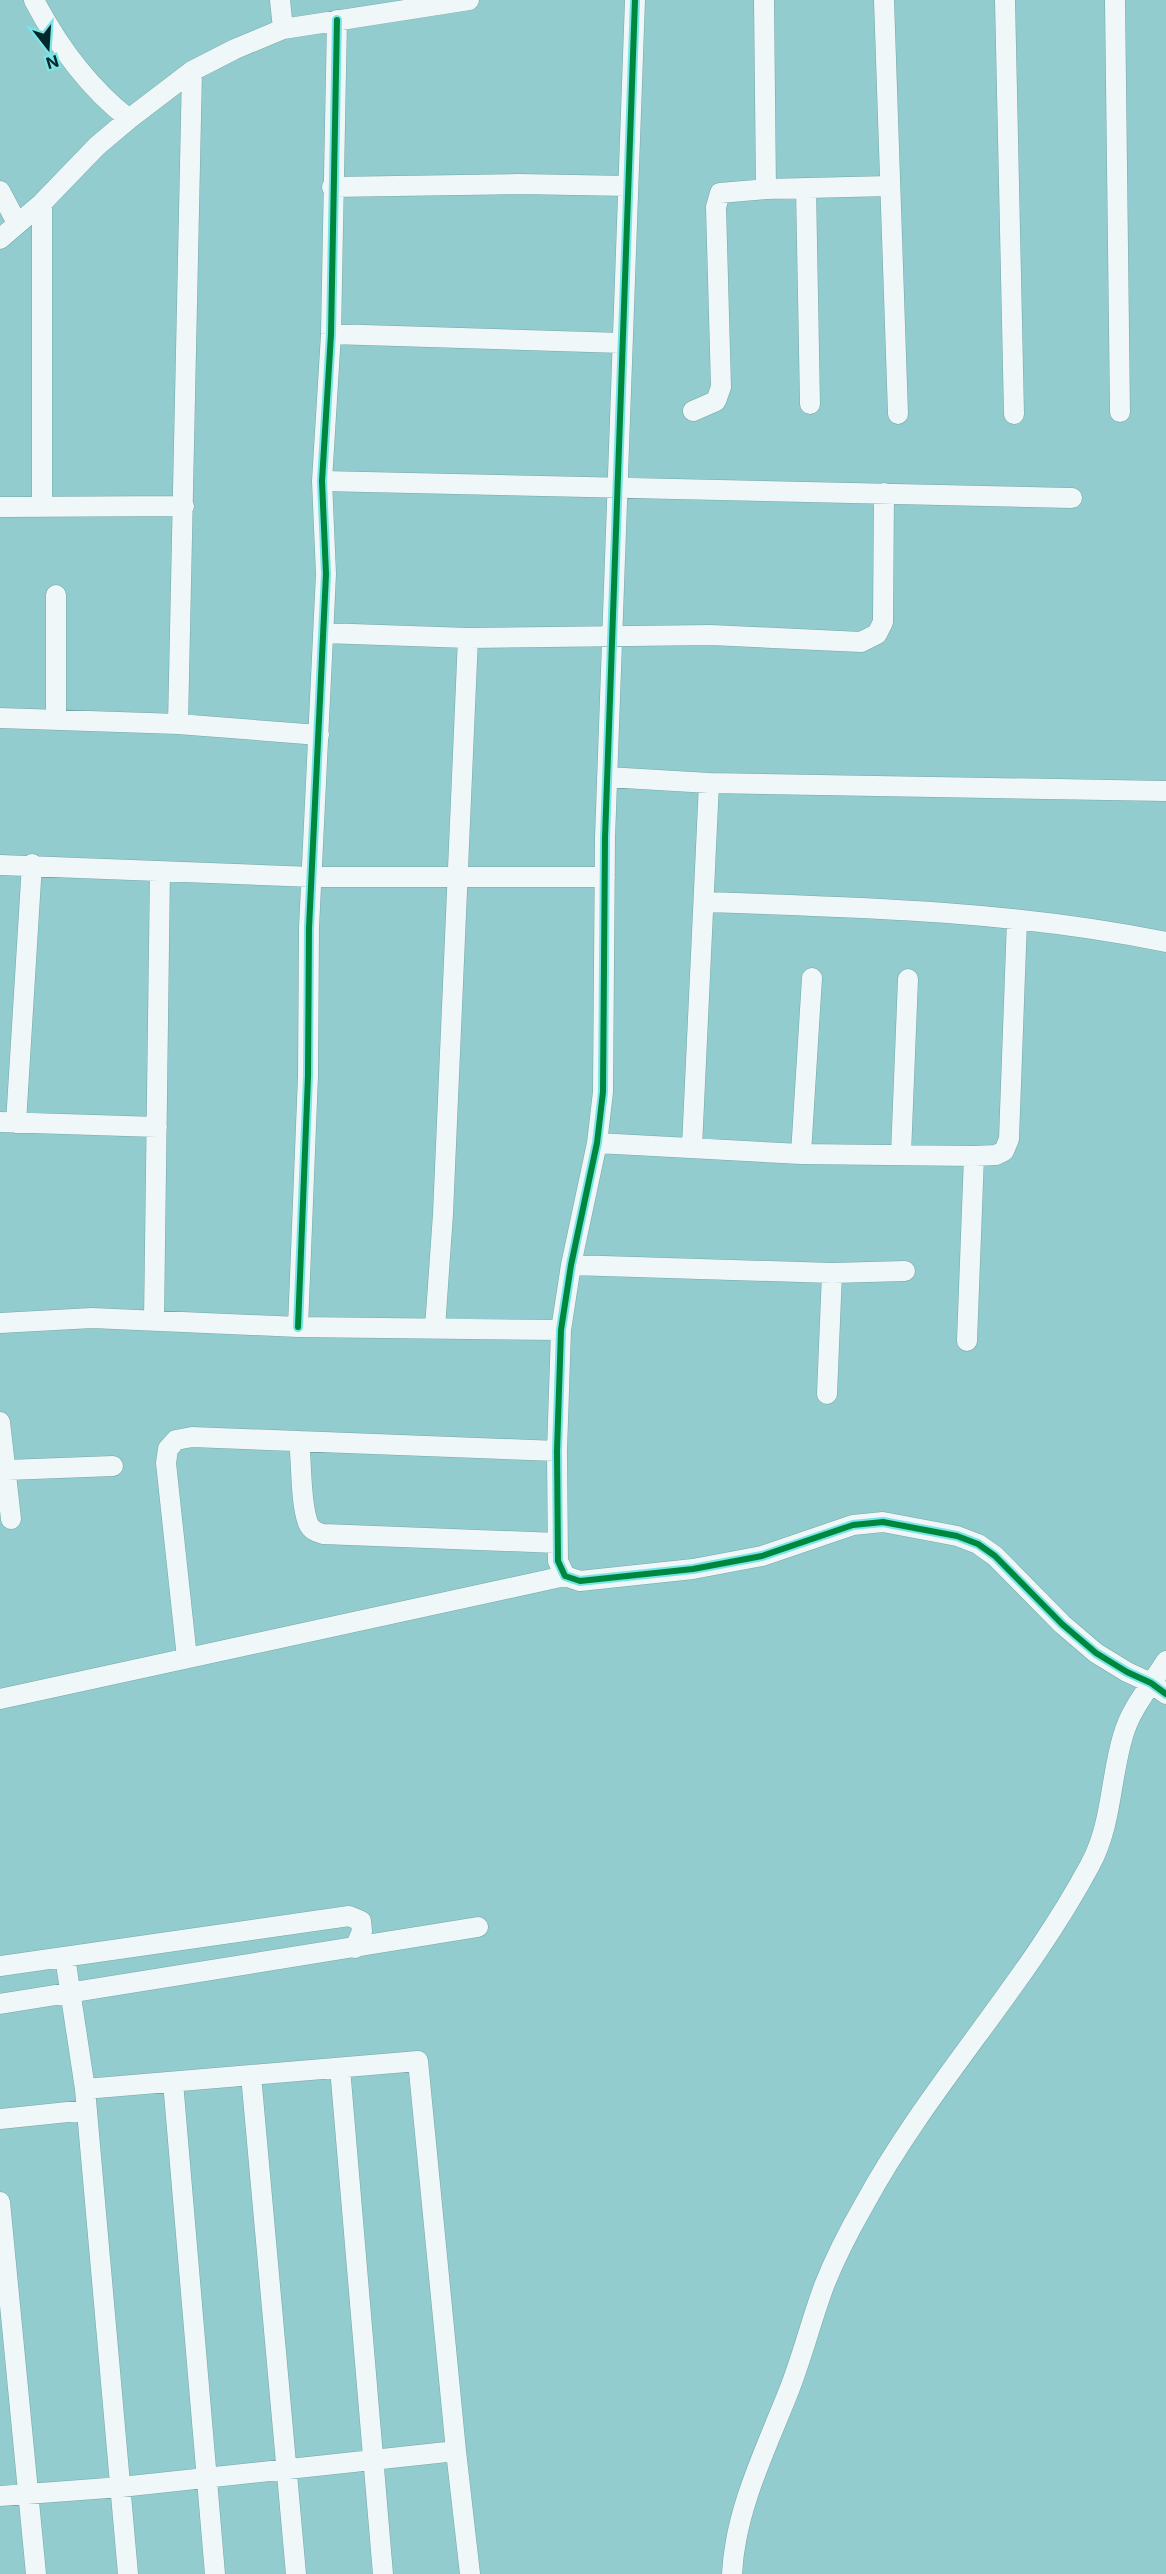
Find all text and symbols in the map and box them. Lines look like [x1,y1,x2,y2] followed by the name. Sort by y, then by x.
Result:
[18,18,78,78] north arrow
[44,51,61,74] text: N

